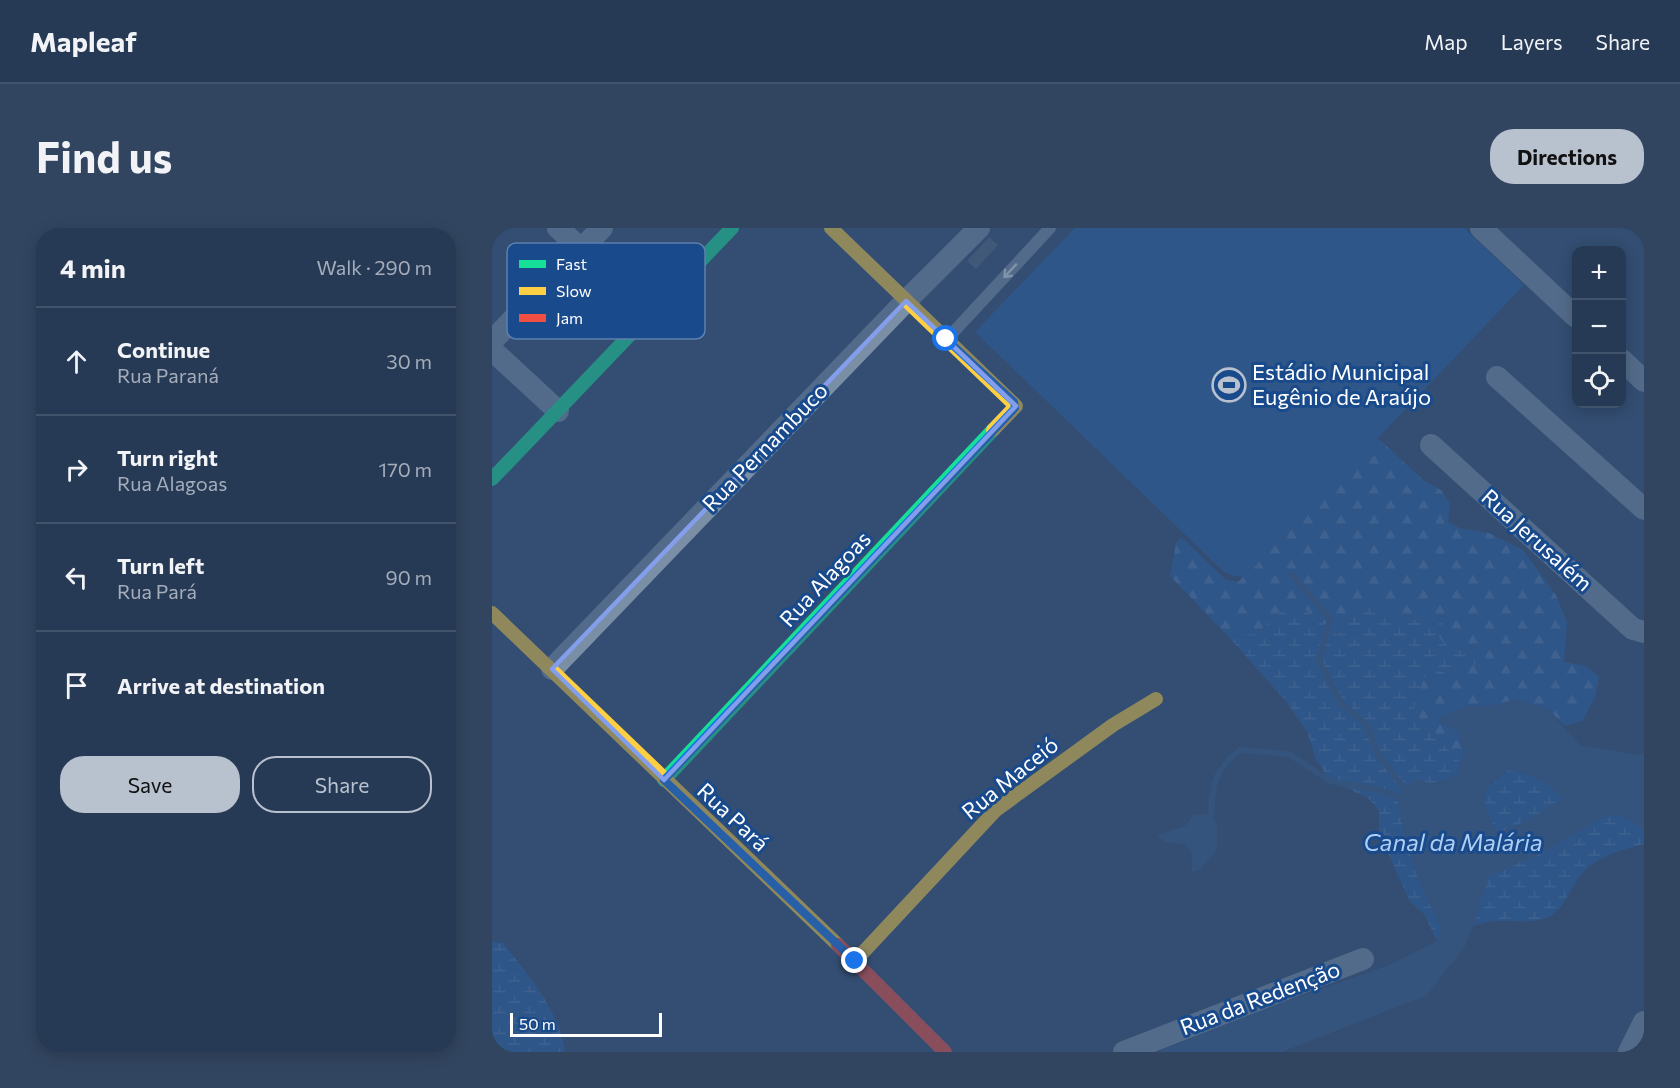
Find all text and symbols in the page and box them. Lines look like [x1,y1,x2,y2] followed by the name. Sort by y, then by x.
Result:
[30,24,137,58] text: Mapleaf
[1424,29,1468,54] text: Map
[1501,29,1563,54] text: Layers
[1596,29,1650,54] text: Share
[1490,129,1644,184] button: Directions
[36,130,172,182] text: Find us
[507,243,705,339] legend
[1572,246,1626,408] map controls
[1572,246,1626,300] button: +
[60,252,126,283] text: 4 min
[556,254,587,273] text: Fast
[316,255,432,279] text: Walk · 290 m
[1003,263,1018,278] one-way arrow
[556,281,592,300] text: Slow
[1572,300,1626,354] button: −
[556,308,583,327] text: Jam
[932,325,958,351] route start
[117,336,210,363] text: Continue
[60,345,93,378] icon: ahead
[386,349,432,373] text: 30 m
[1572,354,1626,408] button: locate
[1252,358,1431,410] place label: Estádio Municipal Eugênio de Araújo
[117,363,219,387] text: Rua Paraná
[1211,367,1247,403] sports icon: Estádio Municipal Eugênio de Araújo
[696,376,833,517] street label: Rua Pernambuco
[117,444,218,471] text: Turn right
[60,453,93,486] icon: right
[379,457,432,481] text: 170 m
[117,471,227,495] text: Rua Alagoas
[1476,483,1598,596] street label: Rua Jerusalém
[773,525,876,632] street label: Rua Alagoas
[117,552,204,579] text: Turn left
[60,561,93,594] icon: left
[386,565,432,589] text: 90 m
[117,579,197,603] text: Rua Pará
[60,669,93,702] icon: arrive
[117,672,325,699] text: Arrive at destination
[956,731,1063,825] street label: Rua Maceió
[60,756,240,813] button: Save
[252,756,432,813] button: Share
[692,777,775,856] street label: Rua Pará
[1363,827,1543,856] water label: Canal da Malária
[841,947,867,973] route end
[1176,955,1344,1040] street label: Rua da Redenção
[510,1010,662,1038] scale bar
[519,1014,556,1033] text: 50 m

